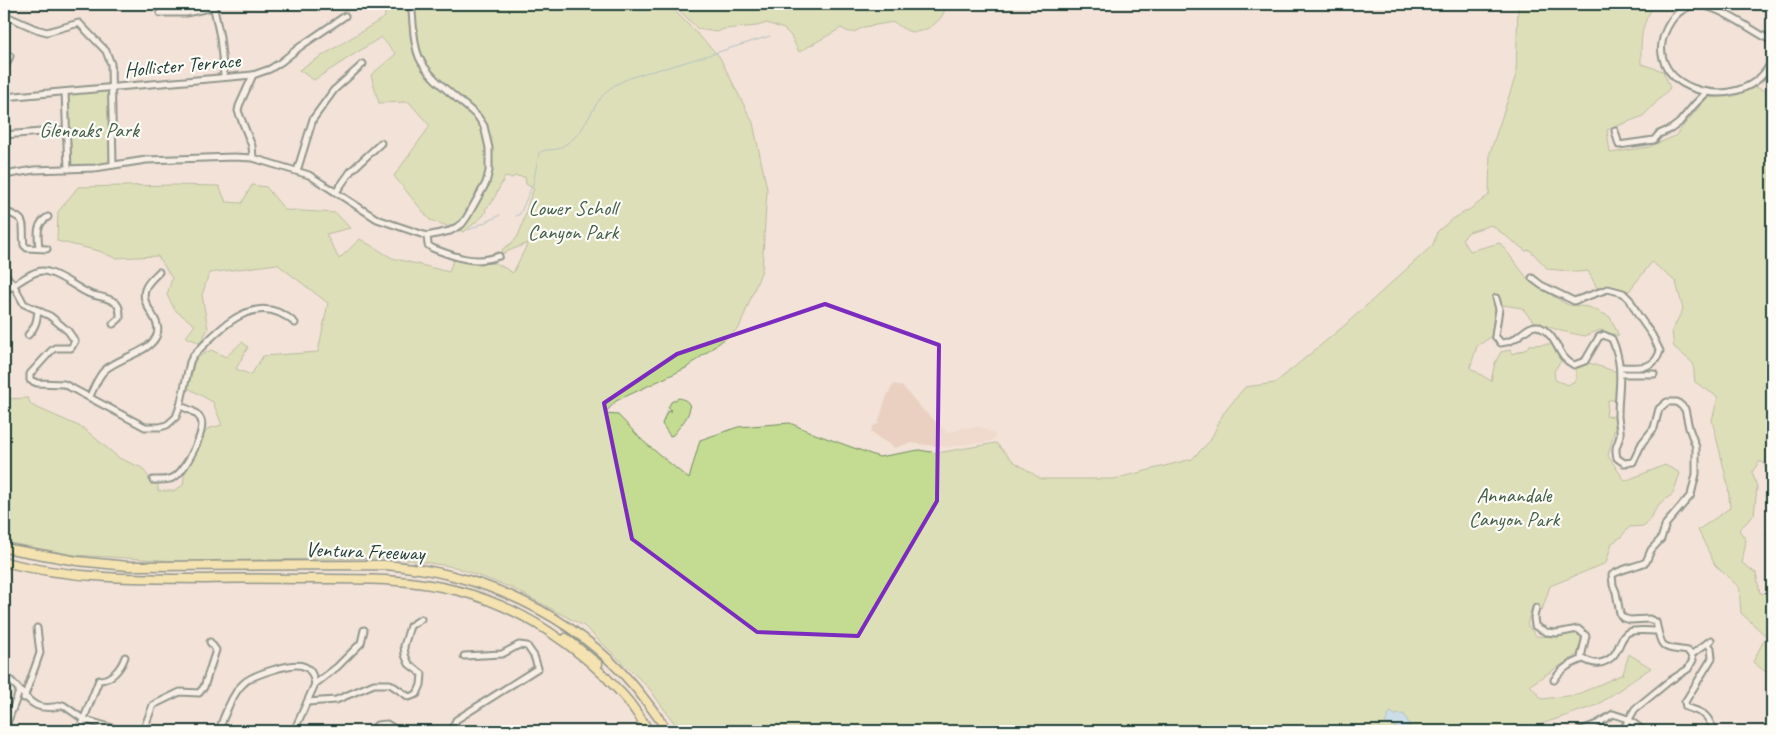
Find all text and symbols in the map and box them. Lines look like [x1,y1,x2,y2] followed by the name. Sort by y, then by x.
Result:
[123,47,242,83] street label: Hollister Terrace
[39,117,140,143] park label: Glenoaks Park
[528,195,621,245] park label: Lower Scholl Canyon Park
[1469,482,1561,532] park label: Annandale Canyon Park
[305,536,427,566] street label: Ventura Freeway

